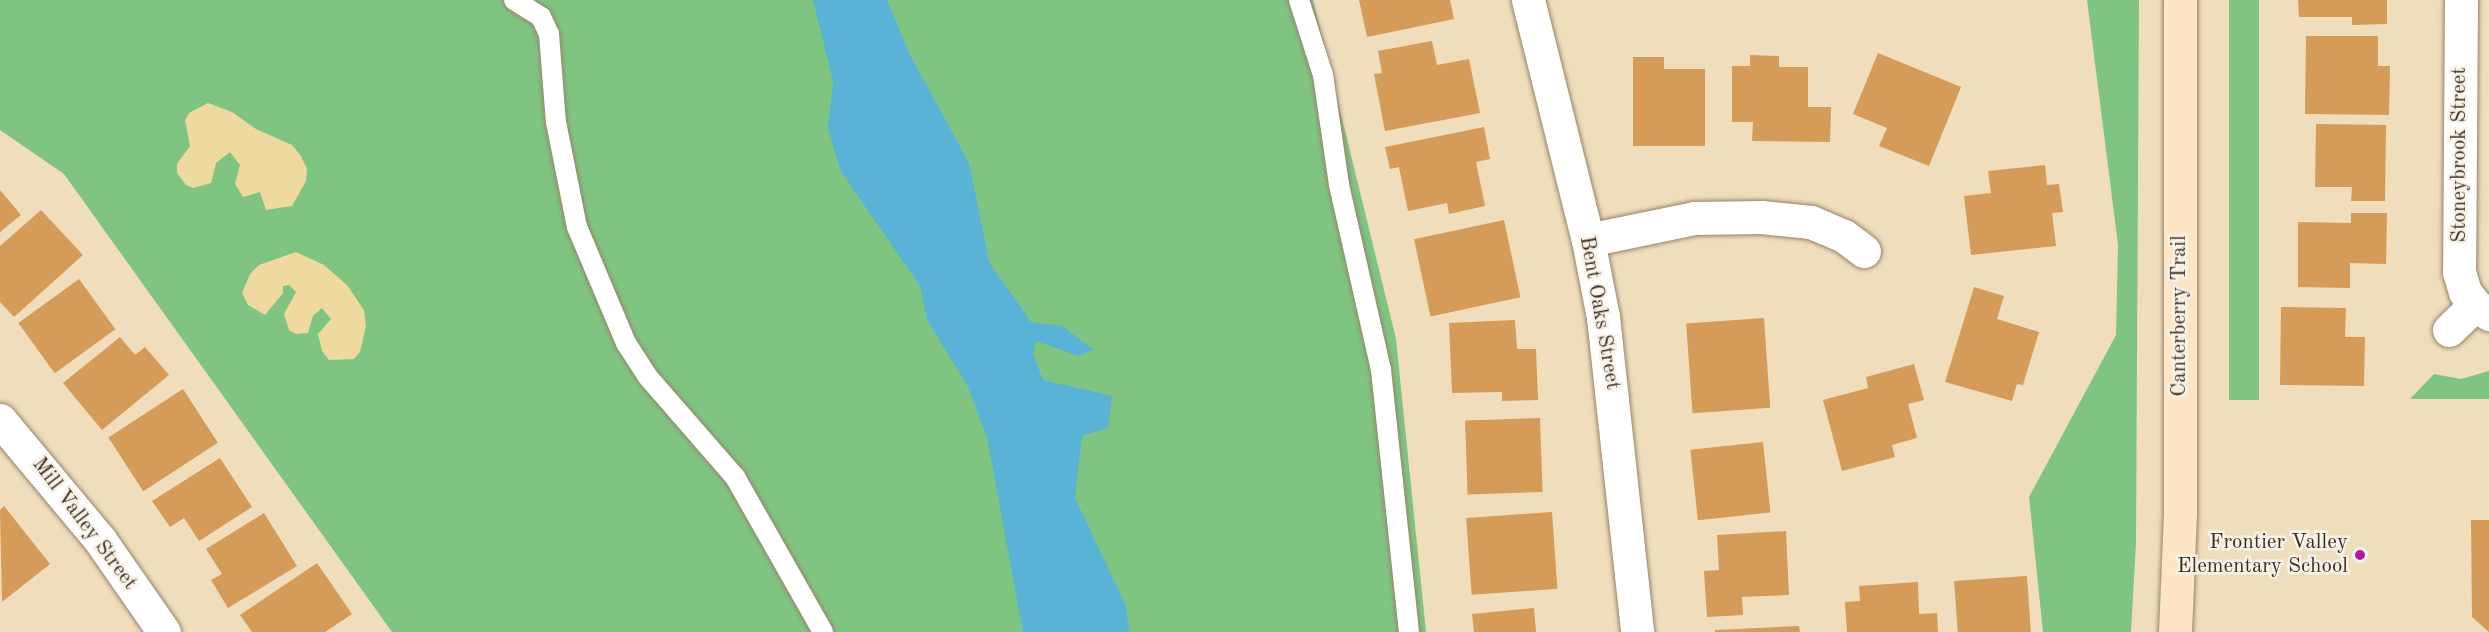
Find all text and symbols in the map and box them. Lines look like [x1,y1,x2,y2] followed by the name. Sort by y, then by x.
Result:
[2447,67,2473,243] street label: Stoneybrook Street
[1573,234,1625,392] street label: Bent Oaks Street
[2167,235,2193,397] street label: Canterberry Trail
[26,453,142,595] street label: Mill Valley Street
[2177,530,2348,580] place label: Frontier Valley Elementary School
[2353,548,2367,562] marker: Frontier Valley Elementary School

